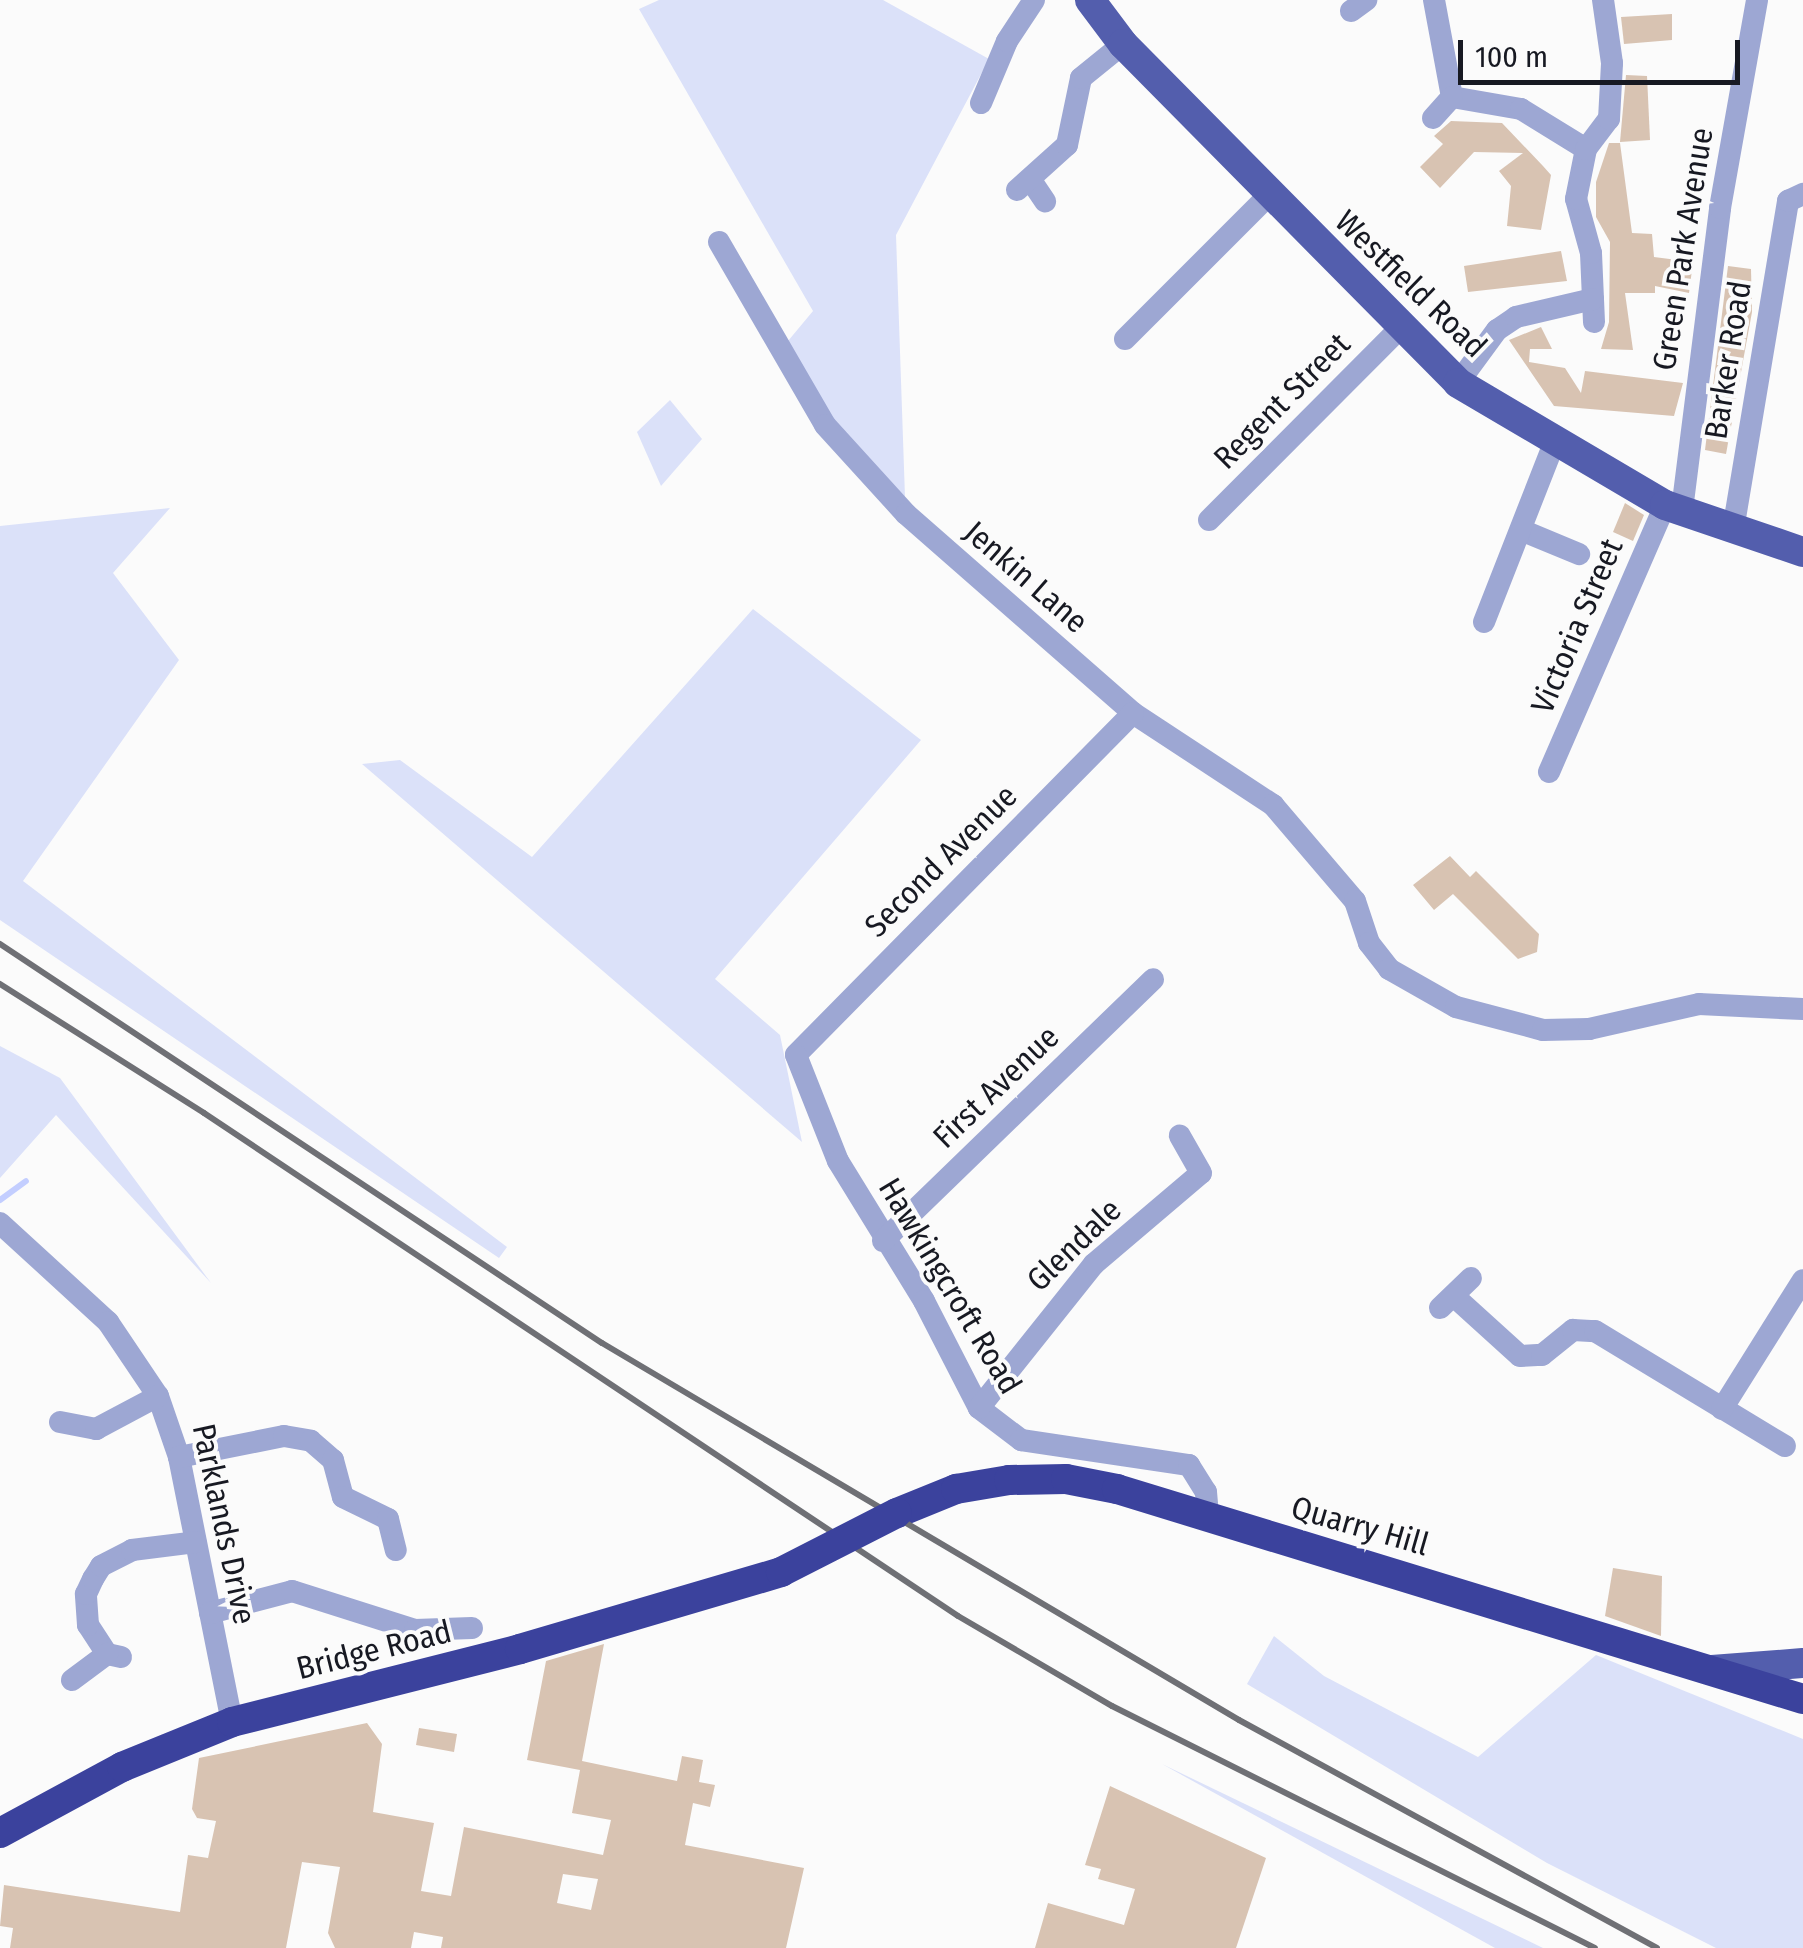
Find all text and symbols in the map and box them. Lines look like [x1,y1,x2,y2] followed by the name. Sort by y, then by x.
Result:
[1463,20,1746,82] scale bar
[1475,39,1548,75] text: 100 m
[1645,125,1721,373] street label: Green Park Avenue
[1327,202,1495,366] street label: Westfield Road
[1697,278,1759,442] street label: Barker Road
[1206,325,1358,477] street label: Regent Street
[956,513,1096,641] street label: Jenkin Lane
[1523,533,1631,719] street label: Victoria Street
[857,777,1025,945] street label: Second Avenue
[925,1018,1067,1156] street label: First Avenue
[870,1171,1030,1401] street label: Hawkingcroft Road
[1019,1191,1129,1299] street label: Glendale
[184,1420,264,1628] street label: Parklands Drive
[1287,1488,1433,1564] street label: Quarry Hill
[293,1612,455,1688] street label: Bridge Road

